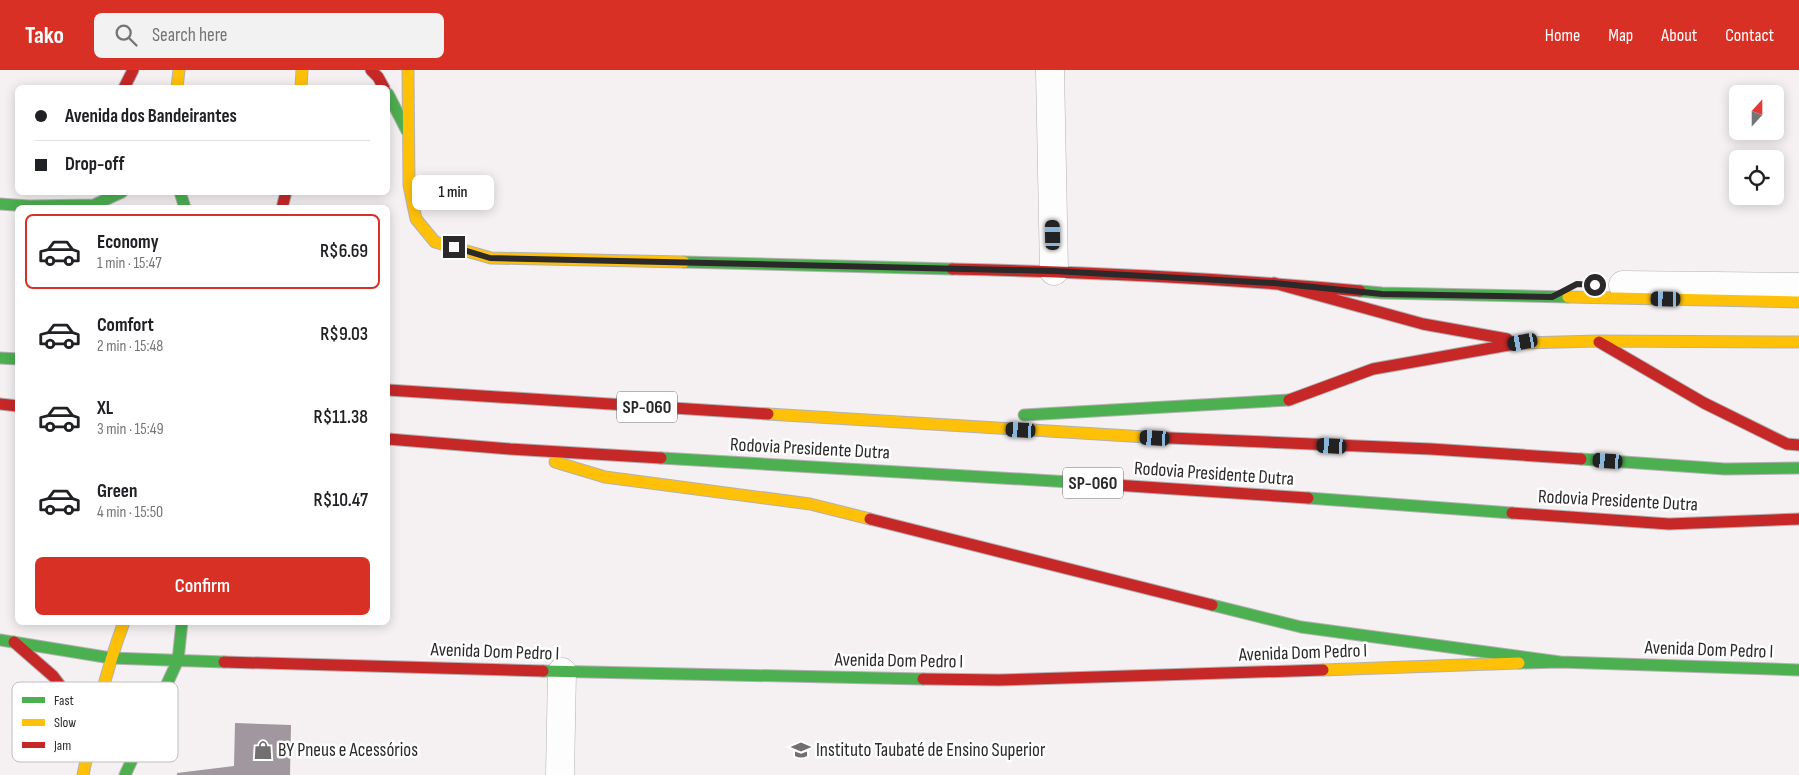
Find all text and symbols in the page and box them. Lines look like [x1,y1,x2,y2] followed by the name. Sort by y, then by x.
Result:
[94,13,444,58] search box
[25,21,64,50] text: Tako
[112,21,140,49] icon: search
[152,24,228,47] text: Search here
[1545,25,1580,46] text: Home
[1608,25,1633,46] text: Map
[1661,25,1697,46] text: About
[1725,25,1774,46] text: Contact
[1729,85,1784,140] north arrow
[1729,85,1784,205] map controls
[65,105,237,128] text: Avenida dos Bandeirantes
[1729,150,1784,205] button: locate
[65,153,125,176] text: Drop-off
[413,174,495,210] callout: 1 min
[438,183,468,202] text: 1 min
[1045,220,1060,250] car
[37,229,82,274] icon: car
[97,231,159,254] text: Economy
[443,236,465,258] route end
[320,240,368,263] text: R$6.69
[97,254,162,273] text: 1 min · 15:47
[1584,274,1606,296] route start
[1650,291,1681,307] car
[37,312,82,357] icon: car
[97,314,154,337] text: Comfort
[320,323,368,346] text: R$9.03
[1506,332,1539,352] car
[97,337,163,356] text: 2 min · 15:48
[617,392,677,422] road number: SP-060
[37,395,82,440] icon: car
[97,397,113,420] text: XL
[314,406,368,429] text: R$11.38
[97,420,163,439] text: 3 min · 15:49
[1005,422,1036,438] car
[1139,430,1170,446] car
[729,433,891,465] street label: Rodovia Presidente Dutra
[1316,438,1347,454] car
[1592,452,1623,470] car
[1133,457,1295,491] street label: Rodovia Presidente Dutra
[1063,468,1123,498] road number: SP-060
[37,478,82,523] icon: car
[97,480,137,503] text: Green
[1537,485,1699,517] street label: Rodovia Presidente Dutra
[314,489,368,512] text: R$10.47
[97,503,163,522] text: 4 min · 15:50
[35,557,370,615] button: Confirm
[1643,636,1774,664] street label: Avenida Dom Pedro I
[429,638,560,666] street label: Avenida Dom Pedro I
[1237,639,1368,667] street label: Avenida Dom Pedro I
[834,648,963,674] street label: Avenida Dom Pedro I
[12,682,178,762] legend
[54,692,74,709] text: Fast
[54,714,76,731] text: Slow
[53,737,71,754] text: Jam
[252,739,274,761] shop icon: BY Pneus e Acessórios
[278,739,418,762] place label: BY Pneus e Acessórios
[790,739,812,761] school or university icon: Instituto Taubaté de Ensino Superior
[816,739,1046,762] place label: Instituto Taubaté de Ensino Superior

